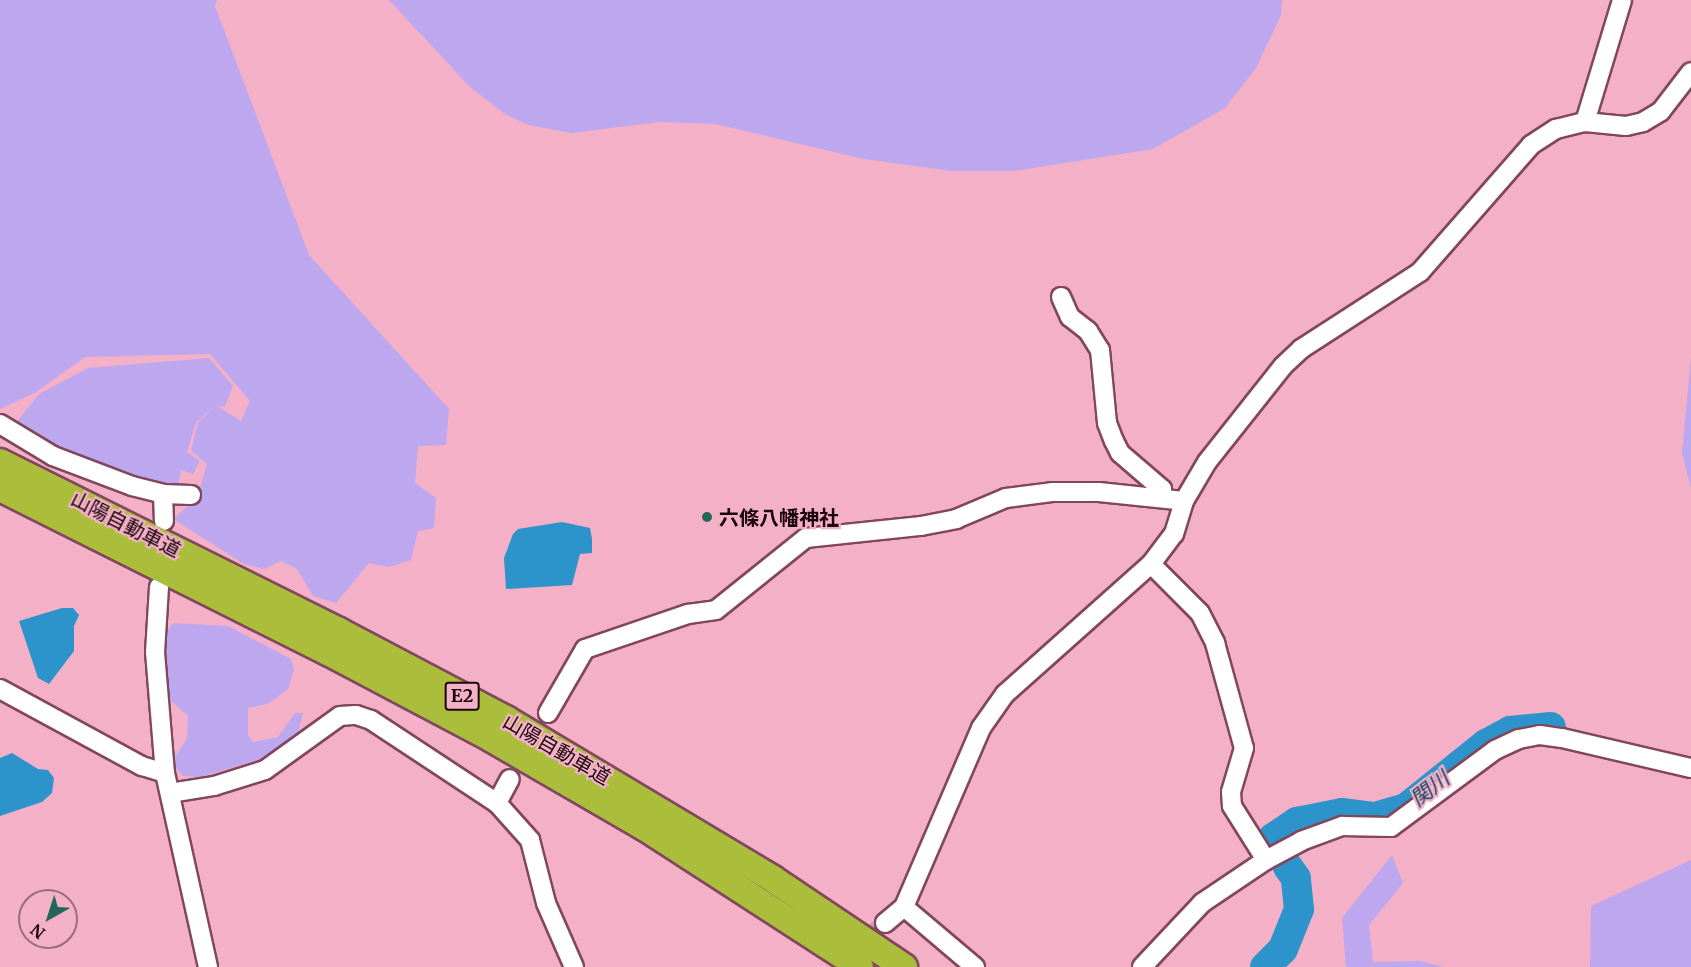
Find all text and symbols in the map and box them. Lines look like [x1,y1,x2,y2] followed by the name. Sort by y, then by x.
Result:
[67,486,185,562] street label: 山陽自動車道
[719,505,839,529] place label: 六條八幡神社
[700,510,714,524] marker: 六條八幡神社
[444,681,480,711] road number: E2
[499,709,615,789] street label: 山陽自動車道
[1406,766,1454,812] water label: 関川
[18,889,78,949] north arrow
[27,920,49,943] text: N

